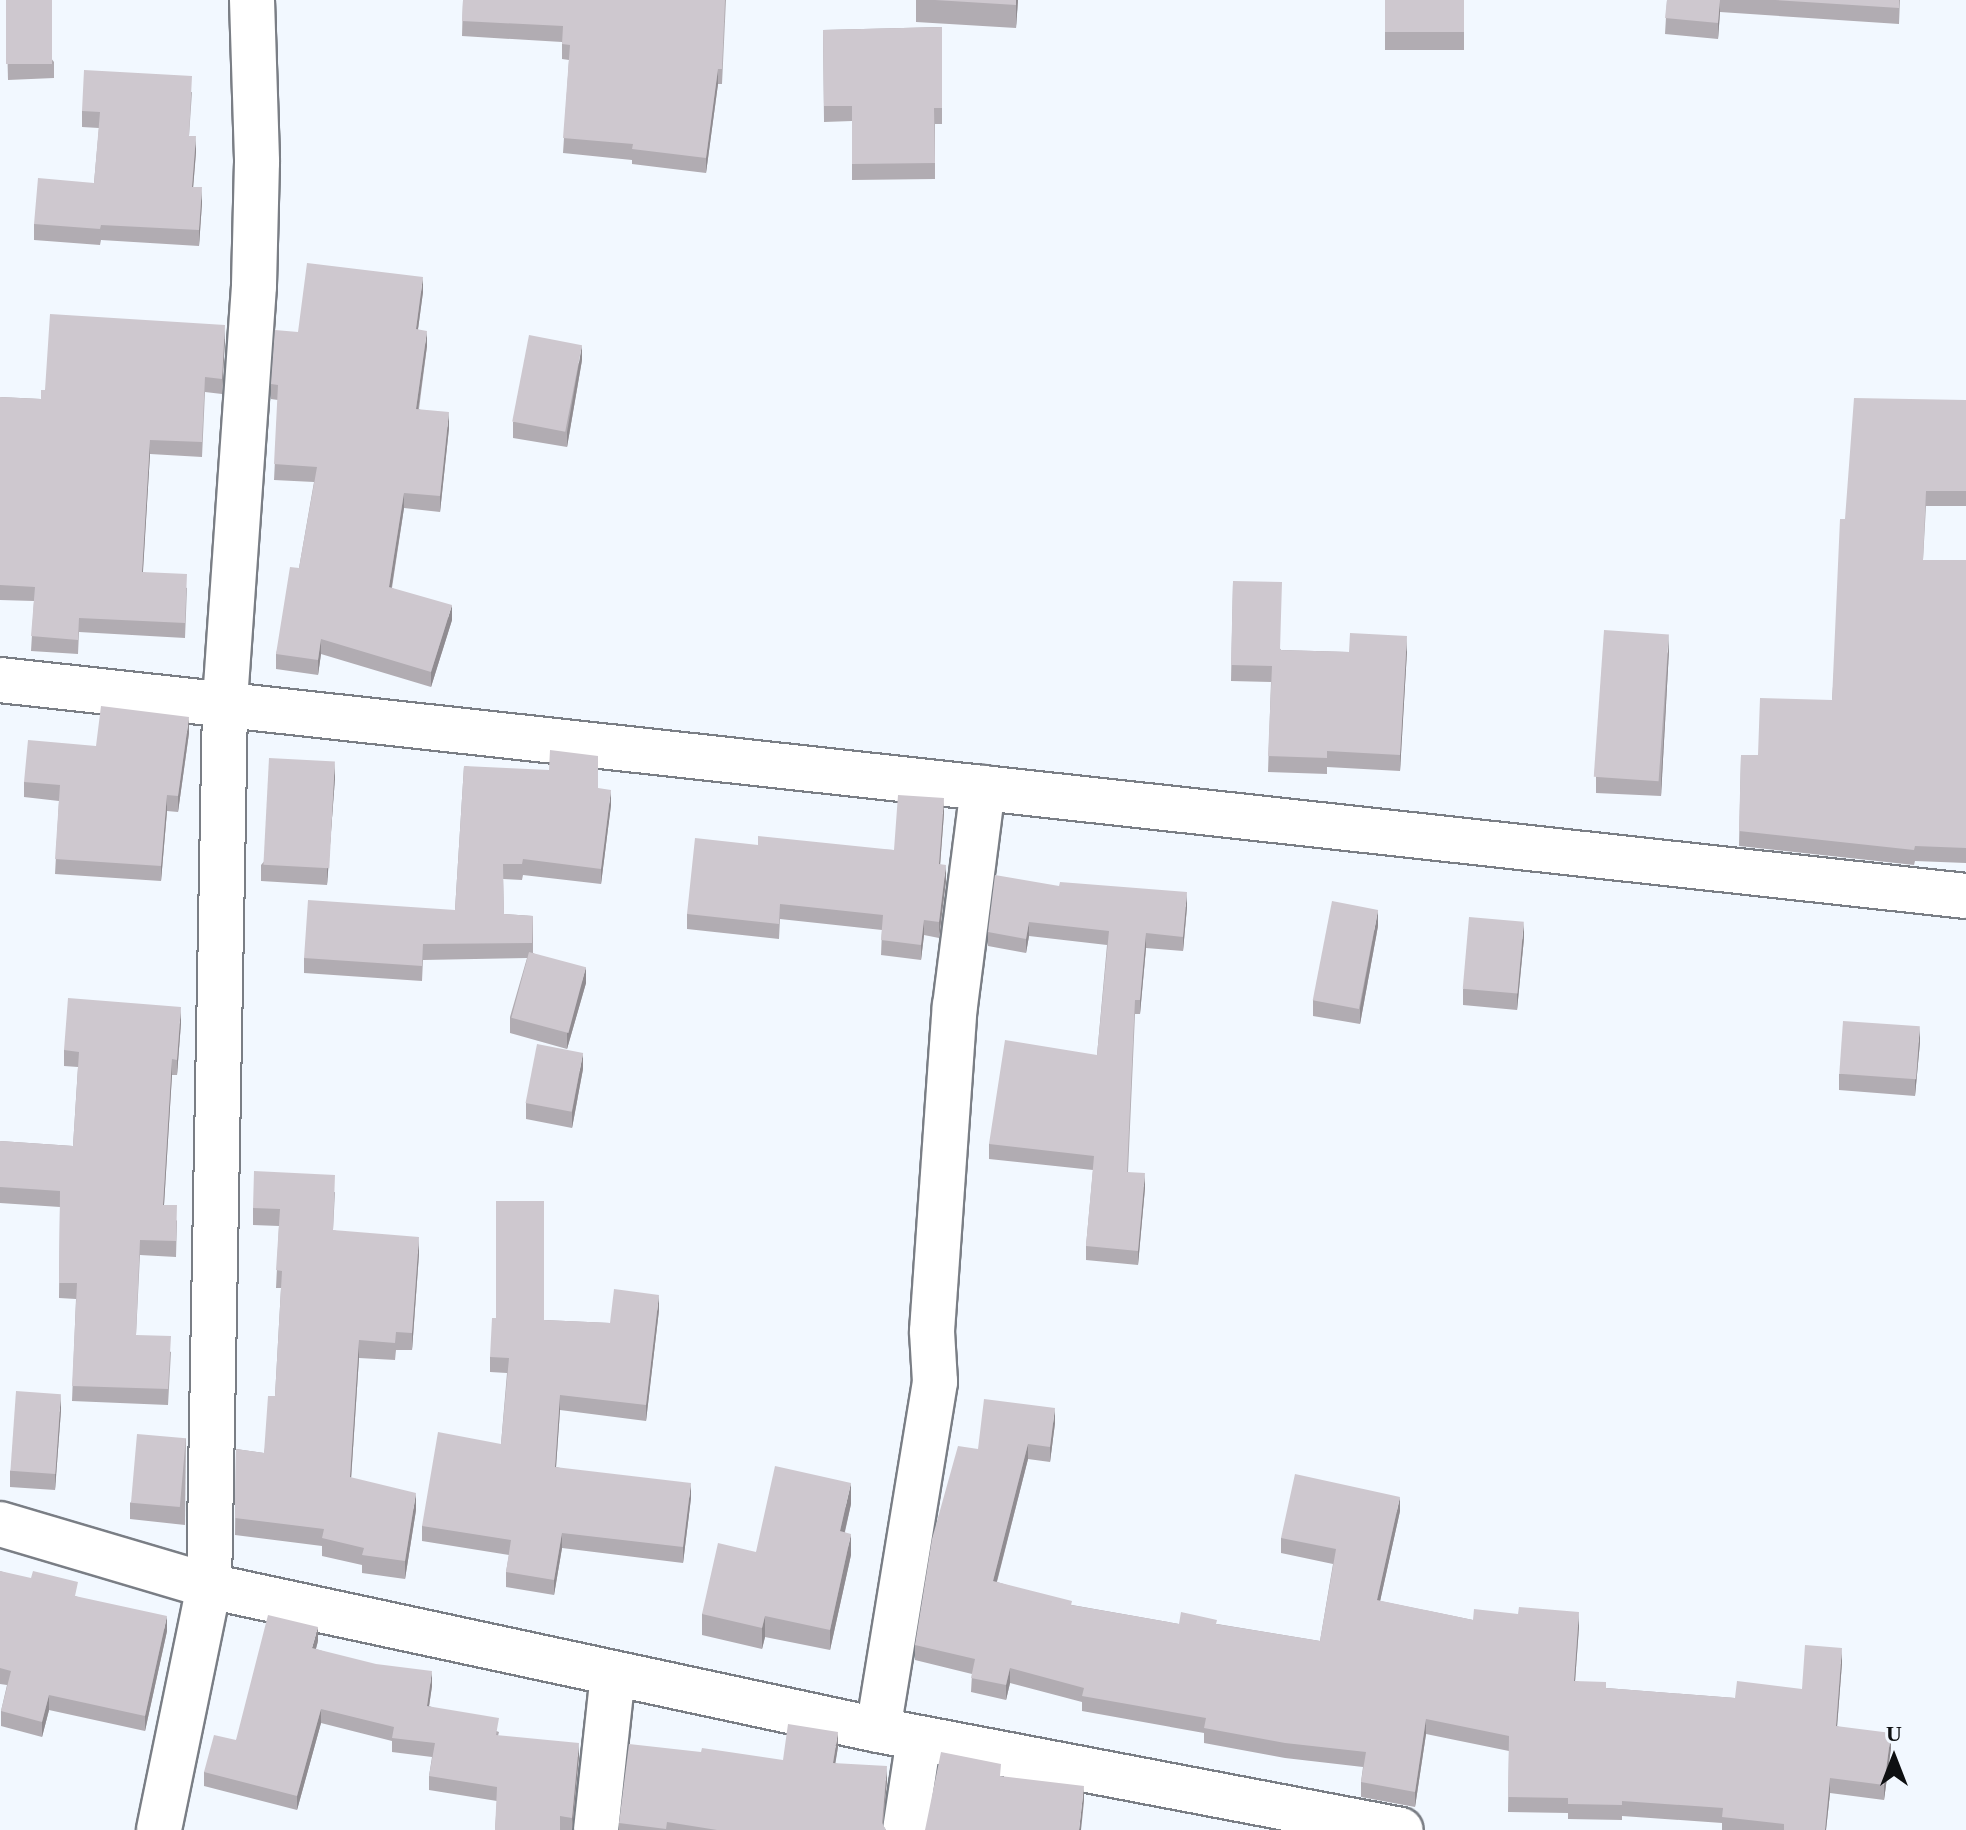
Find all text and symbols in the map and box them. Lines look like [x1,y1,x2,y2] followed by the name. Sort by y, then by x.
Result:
[1854,1718,1934,1798] north arrow
[1886,1721,1902,1746] text: U

